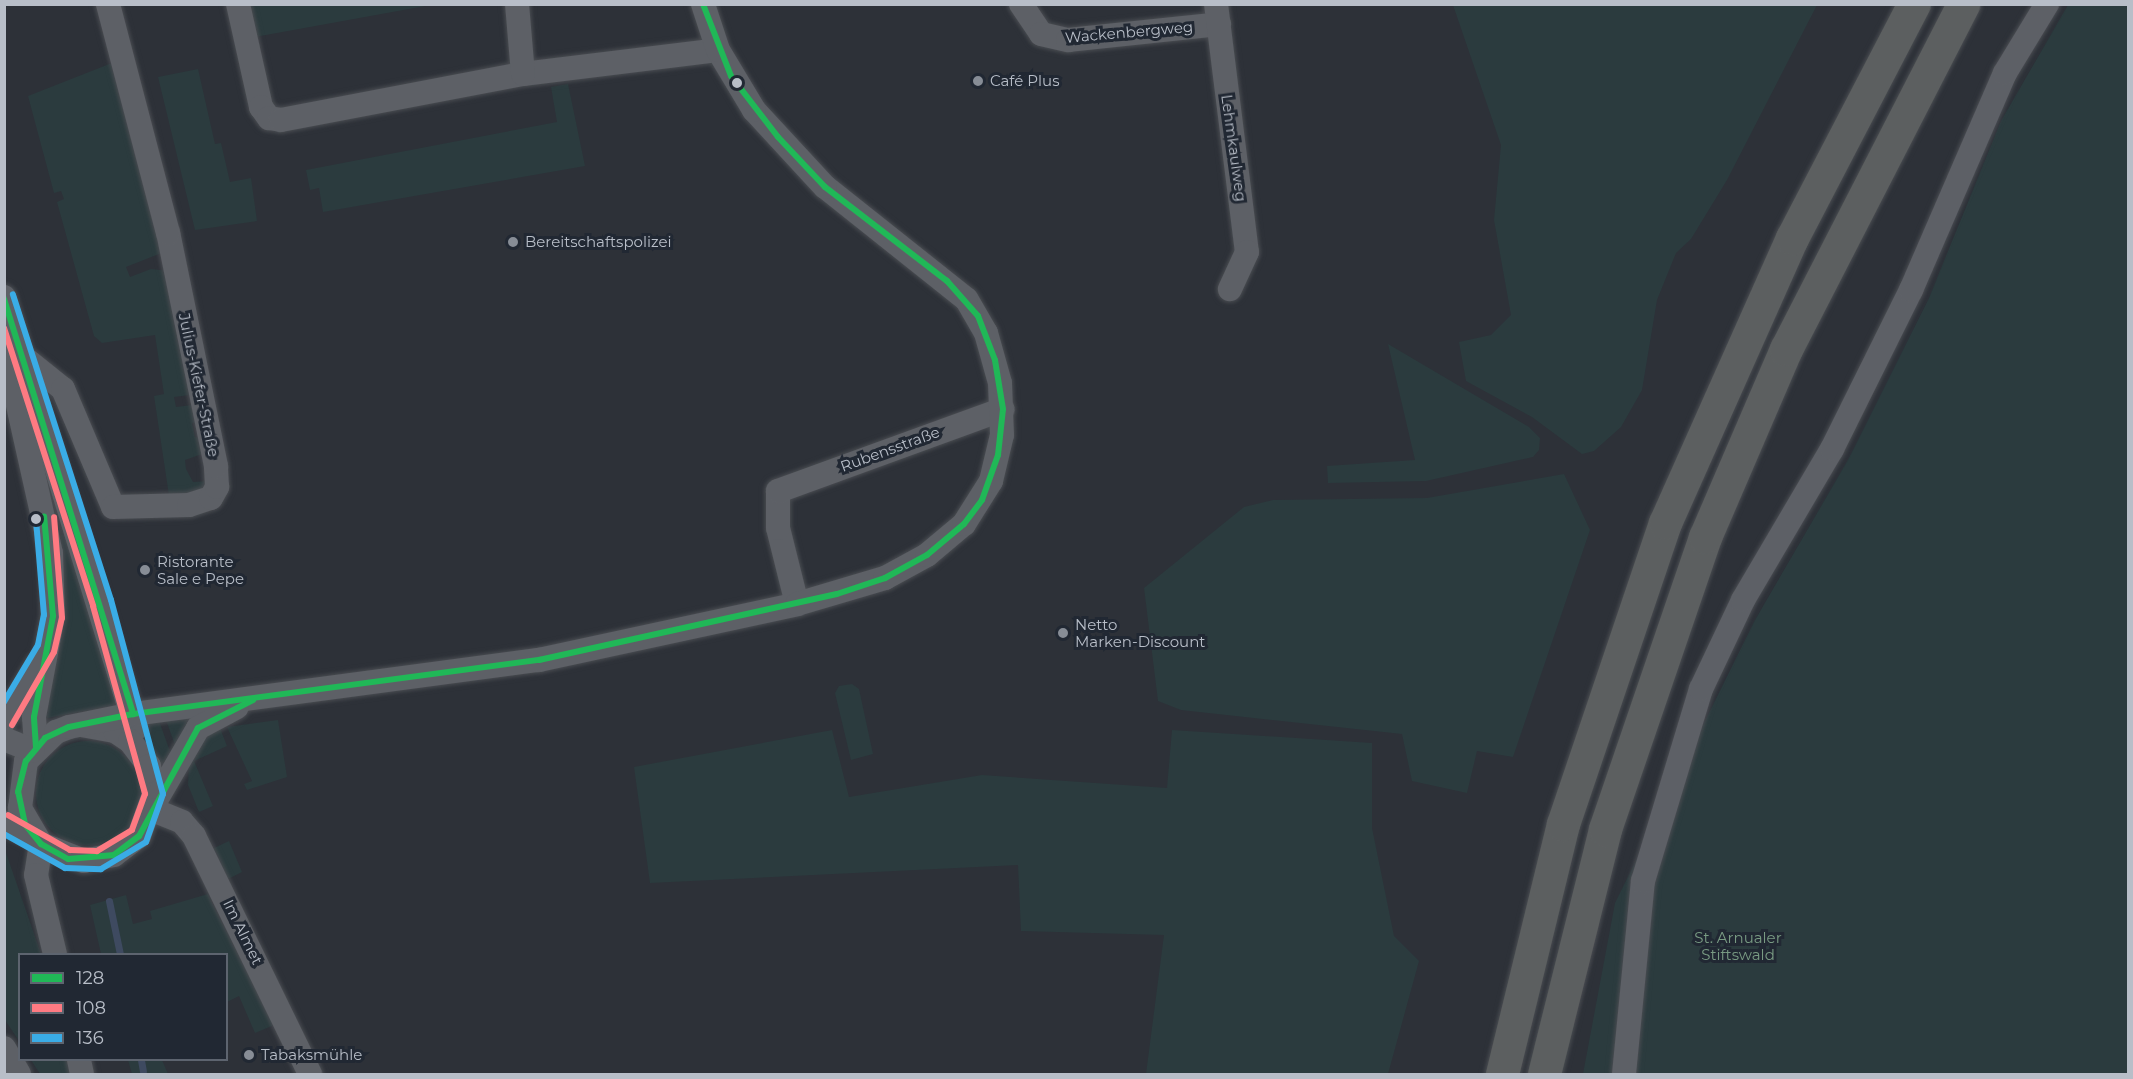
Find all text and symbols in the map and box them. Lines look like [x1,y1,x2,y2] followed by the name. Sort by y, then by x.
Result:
[1064,17,1194,47] street label: Wackenbergweg
[990,72,1060,90] place label: Café Plus
[971,74,985,88] marker: Café Plus
[731,77,743,89] unlabelled marker
[1218,93,1250,203] street label: Lehmkaulweg
[525,233,672,251] place label: Bereitschaftspolizei
[506,235,520,249] marker: Bereitschaftspolizei
[175,311,223,459] street label: Julius-Kiefer-Straße
[838,423,942,475] street label: Rubensstraße
[30,513,42,525] unlabelled marker
[157,552,244,587] place label: Ristorante Sale e Pepe
[138,563,152,577] marker: Ristorante Sale e Pepe
[1075,615,1205,650] place label: Netto Marken-Discount
[1056,626,1070,640] marker: Netto Marken-Discount
[220,896,266,968] street label: Im Almet
[1694,928,1782,963] park label: St. Arnualer Stiftswald
[18,953,228,1061] legend
[76,967,104,989] text: 128
[76,997,106,1019] text: 108
[76,1027,104,1049] text: 136
[261,1046,362,1064] place label: Tabaksmühle
[242,1048,256,1062] marker: Tabaksmühle

